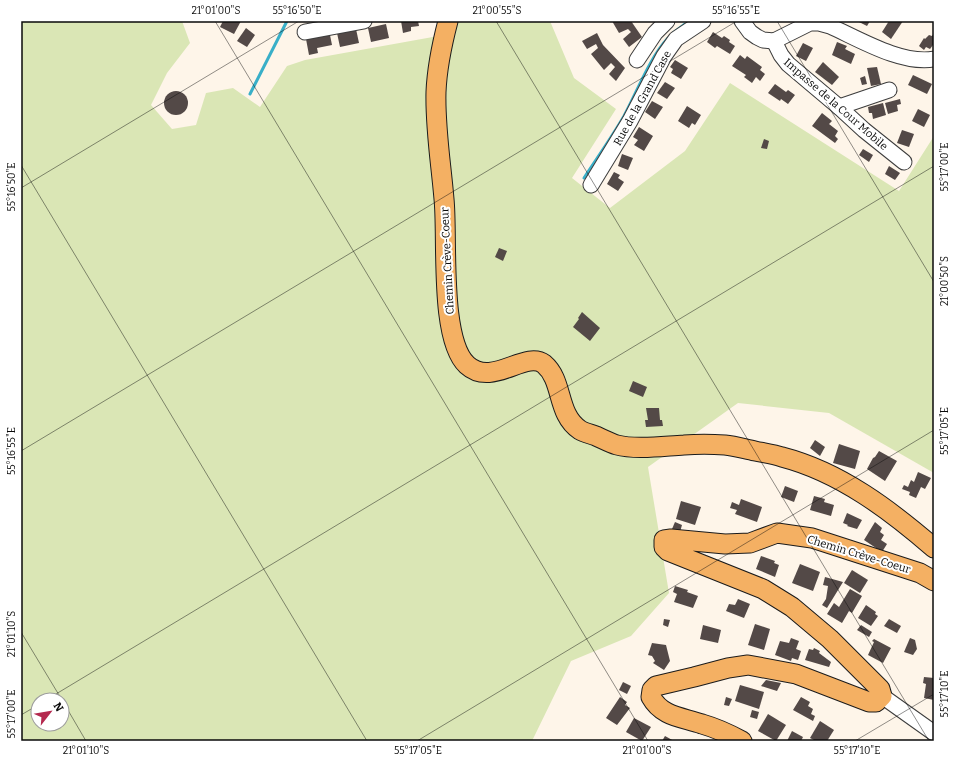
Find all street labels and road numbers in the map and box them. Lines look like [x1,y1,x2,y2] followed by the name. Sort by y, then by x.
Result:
[611,48,674,148] street label: Rue de la Grand Case
[781,56,890,153] street label: Impasse de la Cour Mobile
[438,207,457,315] street label: Chemin Crève-Coeur
[806,533,912,576] street label: Chemin Crève-Coeur

